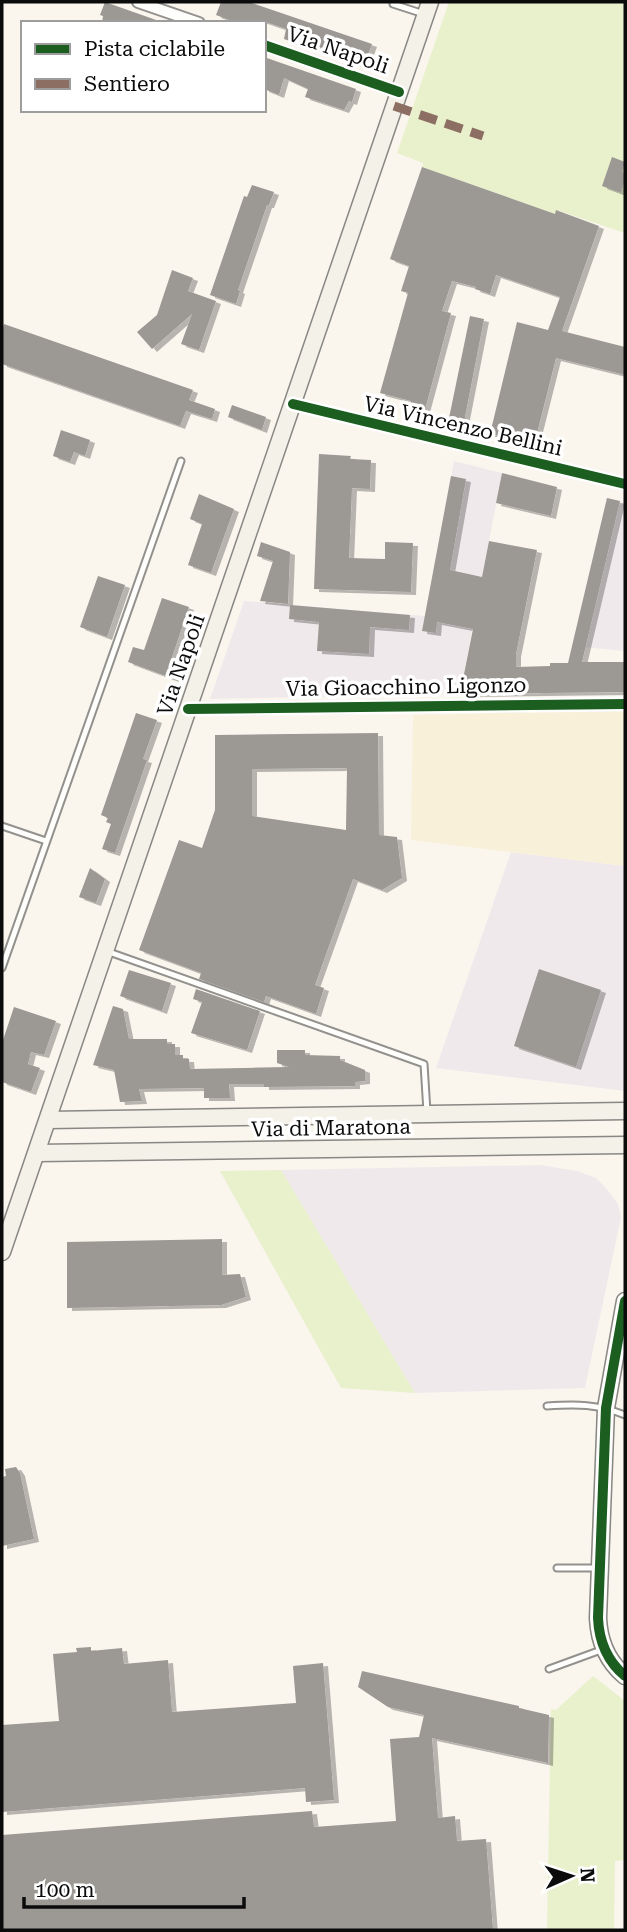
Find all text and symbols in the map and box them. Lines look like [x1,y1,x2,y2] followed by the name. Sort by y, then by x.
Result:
[21,21,266,112] legend
[284,21,392,79] street label: Via Napoli
[84,37,225,61] text: Pista ciclabile
[84,72,170,96] text: Sentiero
[361,391,565,461] street label: Via Vincenzo Bellini
[152,611,210,719] street label: Via Napoli
[285,673,527,701] street label: Via Gioacchino Ligonzo
[251,1115,412,1141] street label: Via di Maratona
[536,1841,606,1911] north arrow
[24,1866,245,1910] scale bar
[576,1867,599,1883] text: N
[35,1878,95,1902] text: 100 m

